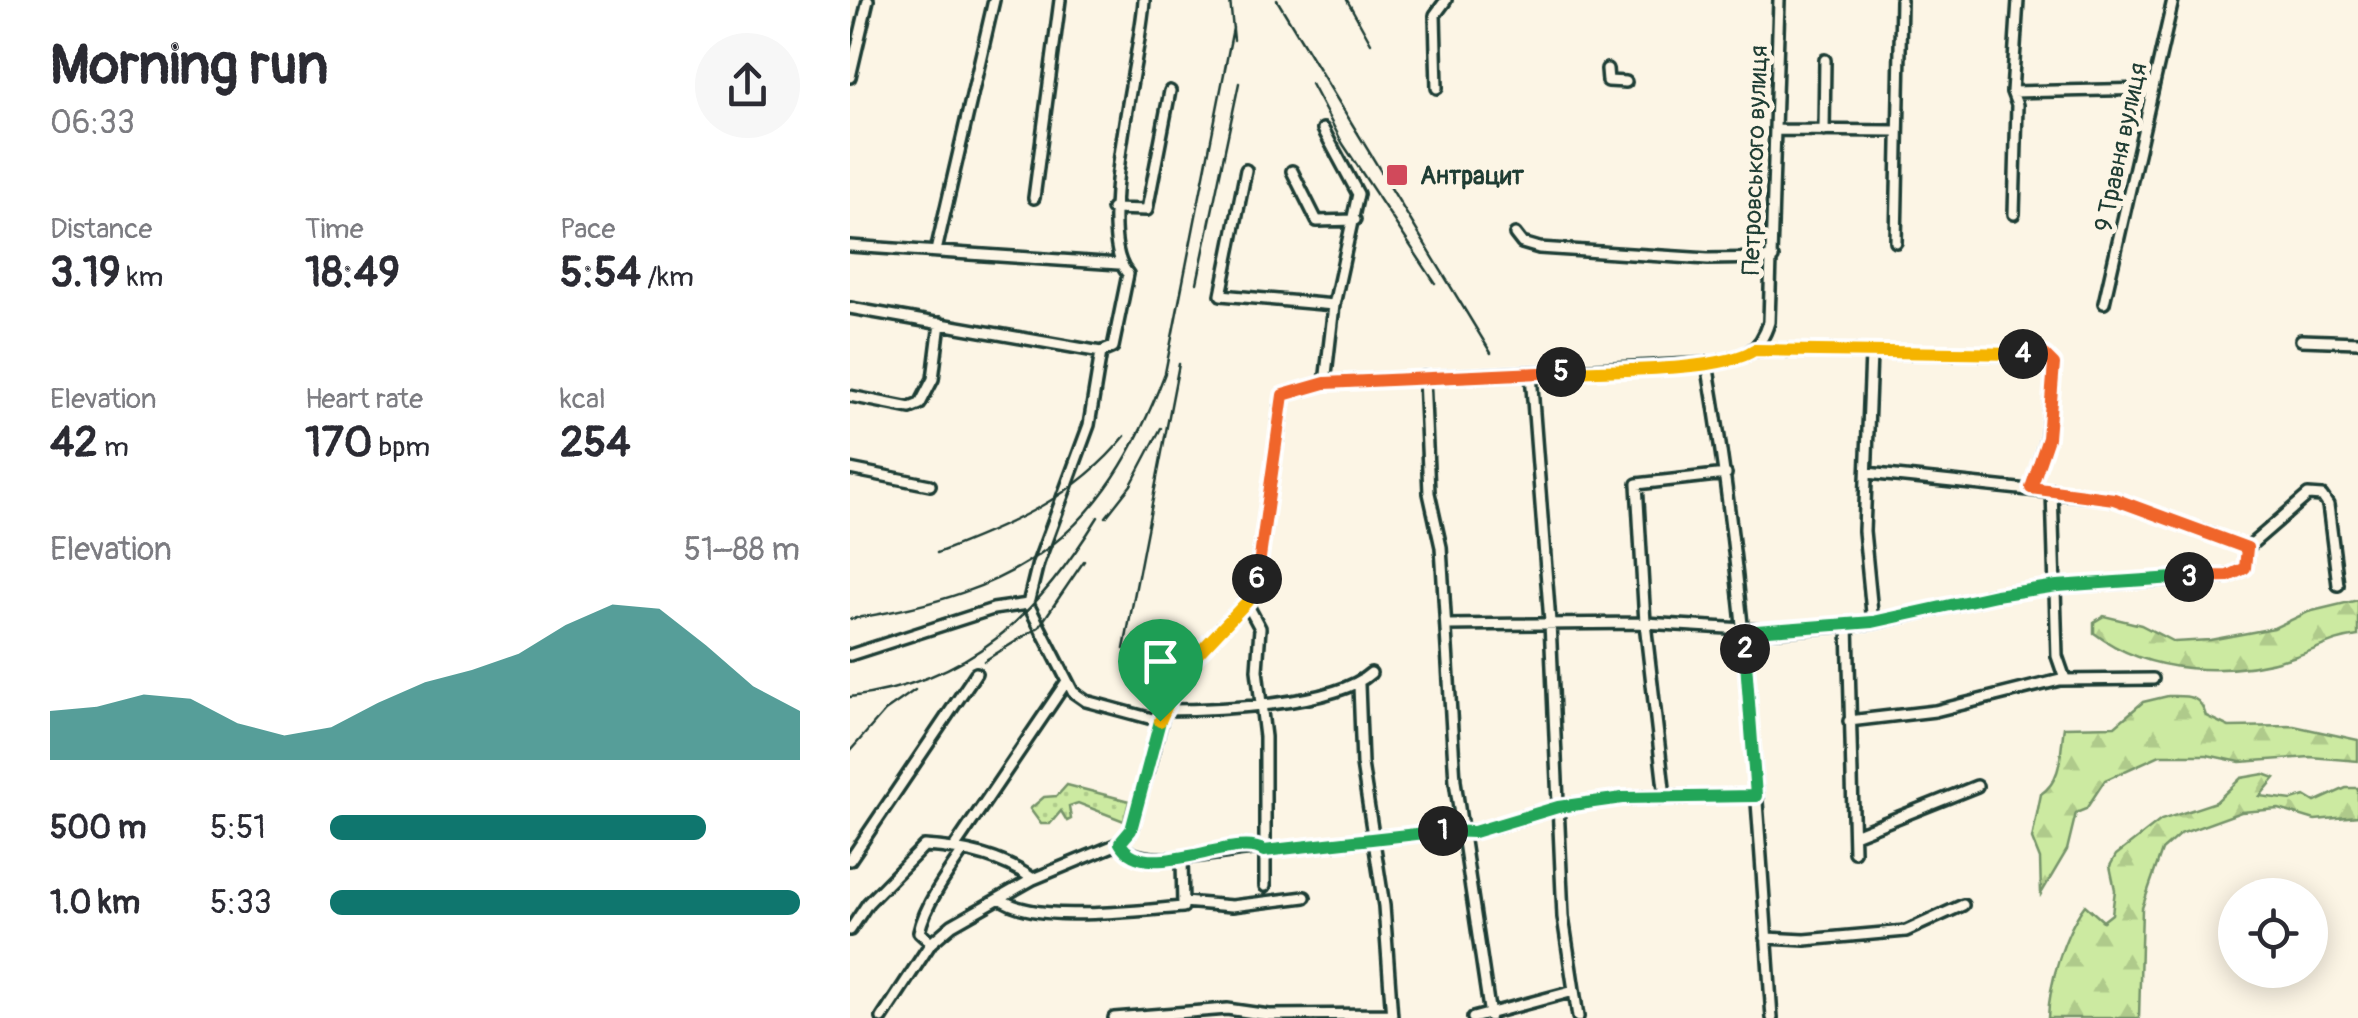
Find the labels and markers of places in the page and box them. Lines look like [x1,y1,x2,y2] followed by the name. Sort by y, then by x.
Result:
[1420,161,1524,192] place label: Антрацит
[1384,162,1410,188] marker: Антрацит
[1998,329,2048,379] pin: 4
[1536,347,1586,397] pin: 5
[2164,552,2214,602] pin: 3
[1232,554,1282,604] pin: 6
[1118,619,1203,722] pin
[1720,624,1770,674] pin: 2
[1418,806,1468,856] pin: 1

